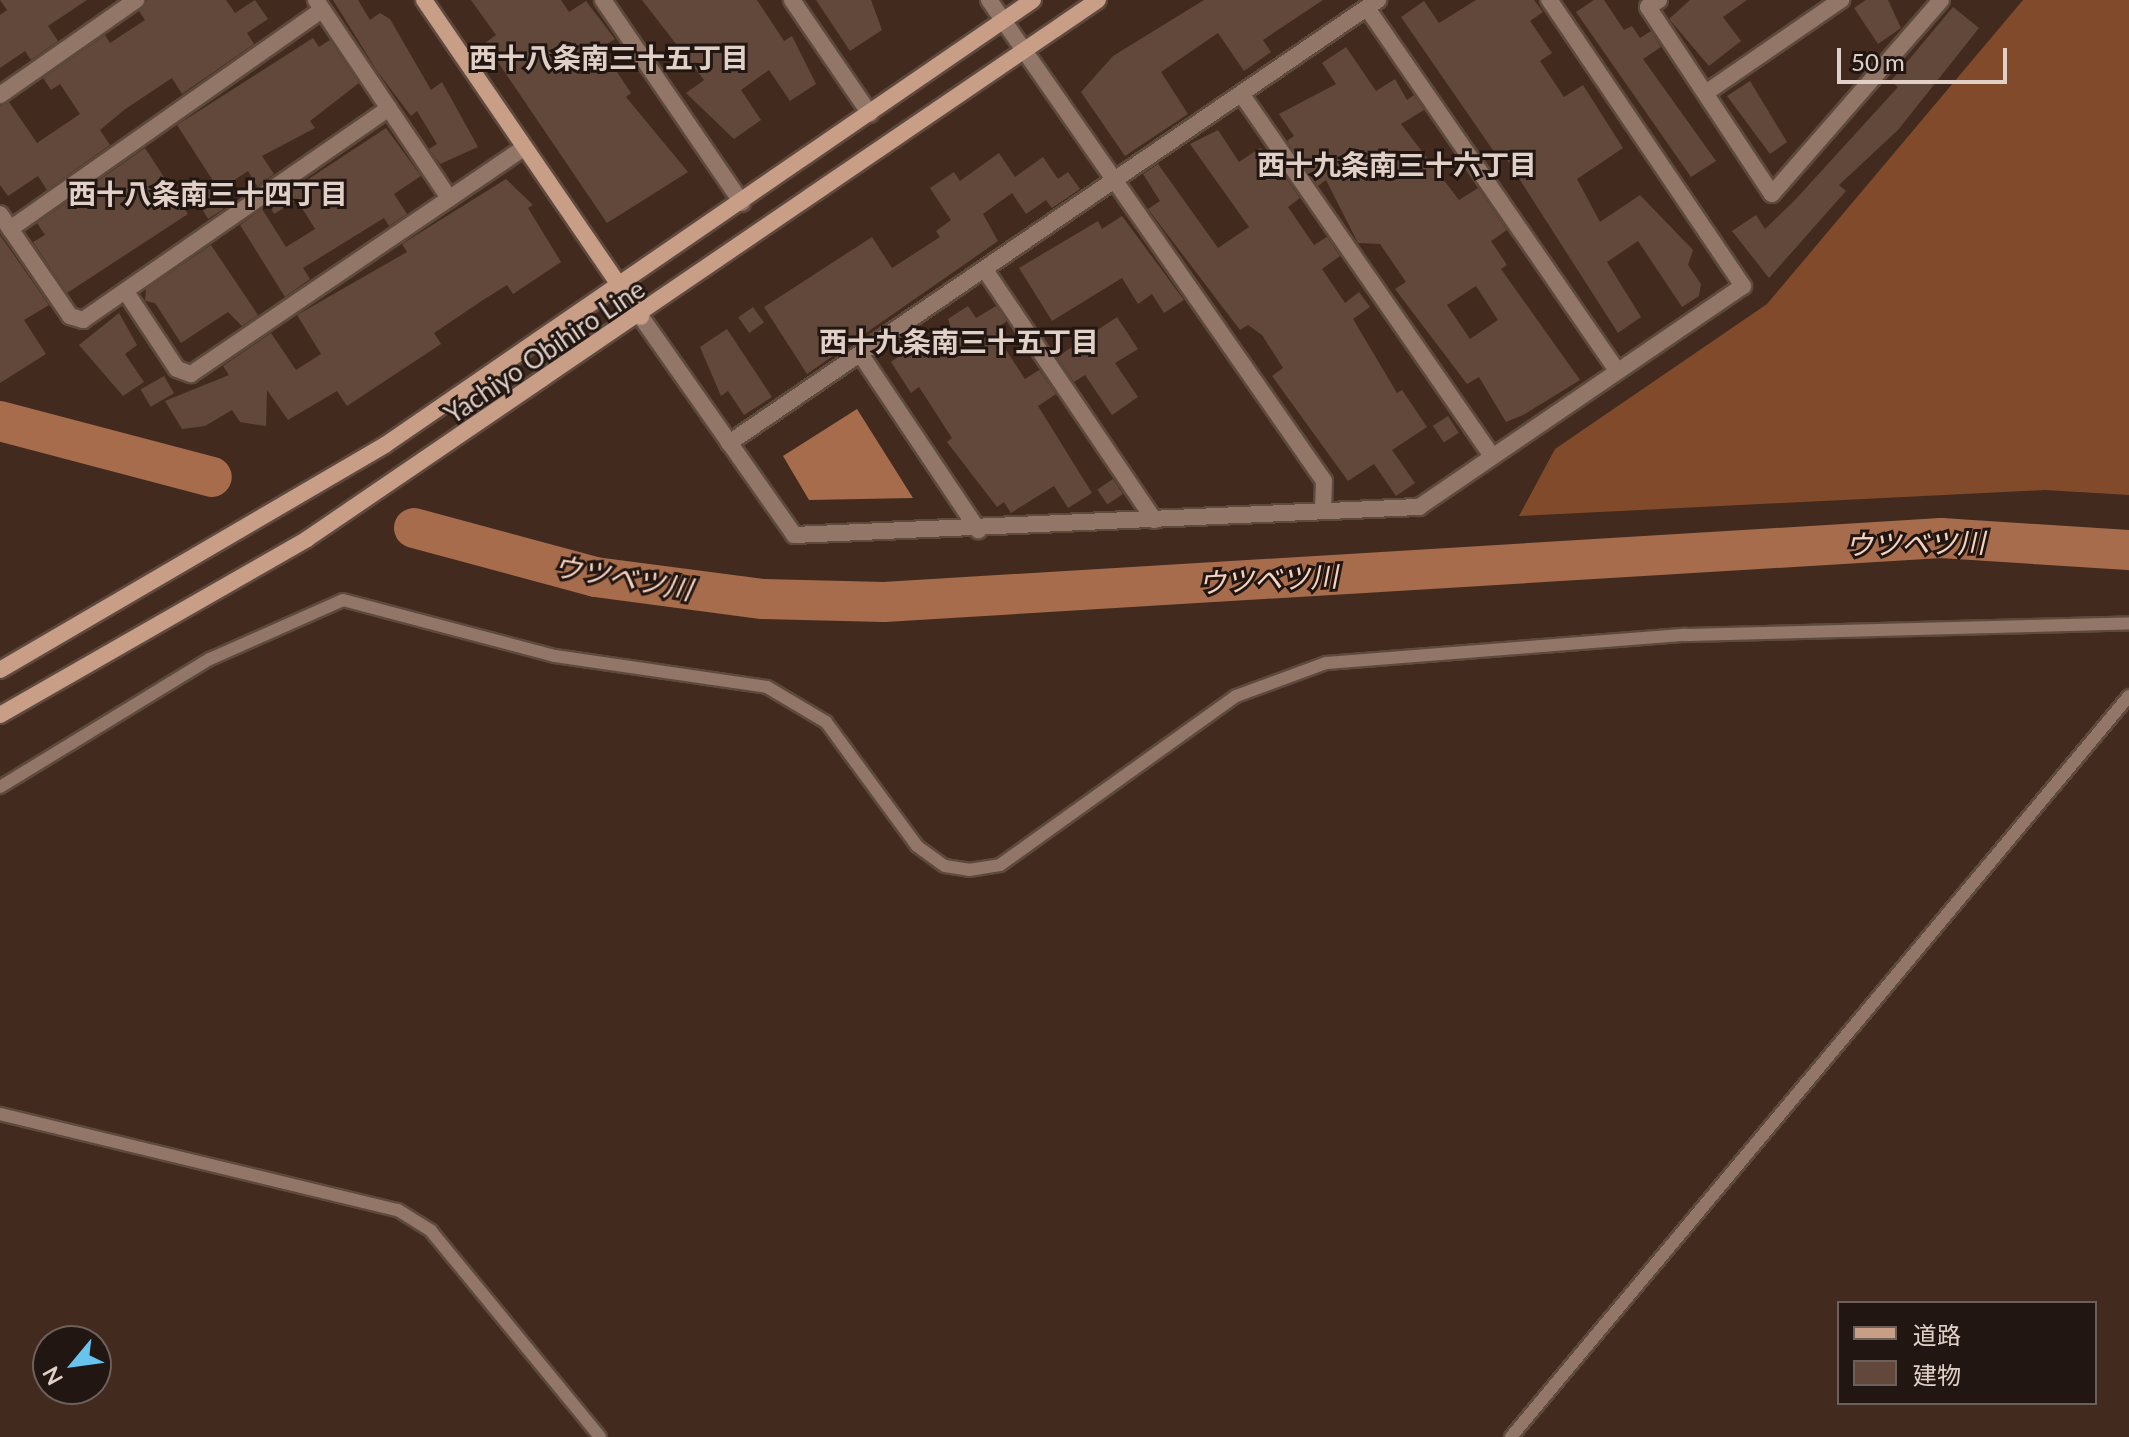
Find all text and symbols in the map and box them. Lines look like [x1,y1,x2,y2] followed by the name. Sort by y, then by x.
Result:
[1841,32,2011,82] scale bar
[469,40,749,74] district label: 西十八条南三十五丁目
[1851,47,1905,76] text: 50 m
[1257,147,1537,181] district label: 西十九条南三十六丁目
[68,176,348,210] district label: 西十八条南三十四丁目
[439,274,651,430] street label: Yachiyo Obihiro Line
[819,324,1099,358] district label: 西十九条南三十五丁目
[1845,525,1985,561] water label: ウツベツ川
[551,548,695,606] water label: ウツベツ川
[1197,559,1339,599] water label: ウツベツ川
[1837,1301,2097,1405] legend
[1913,1320,1961,1349] text: 道路
[32,1325,112,1405] north arrow
[1913,1360,1961,1389] text: 建物
[36,1362,68,1390] text: N

